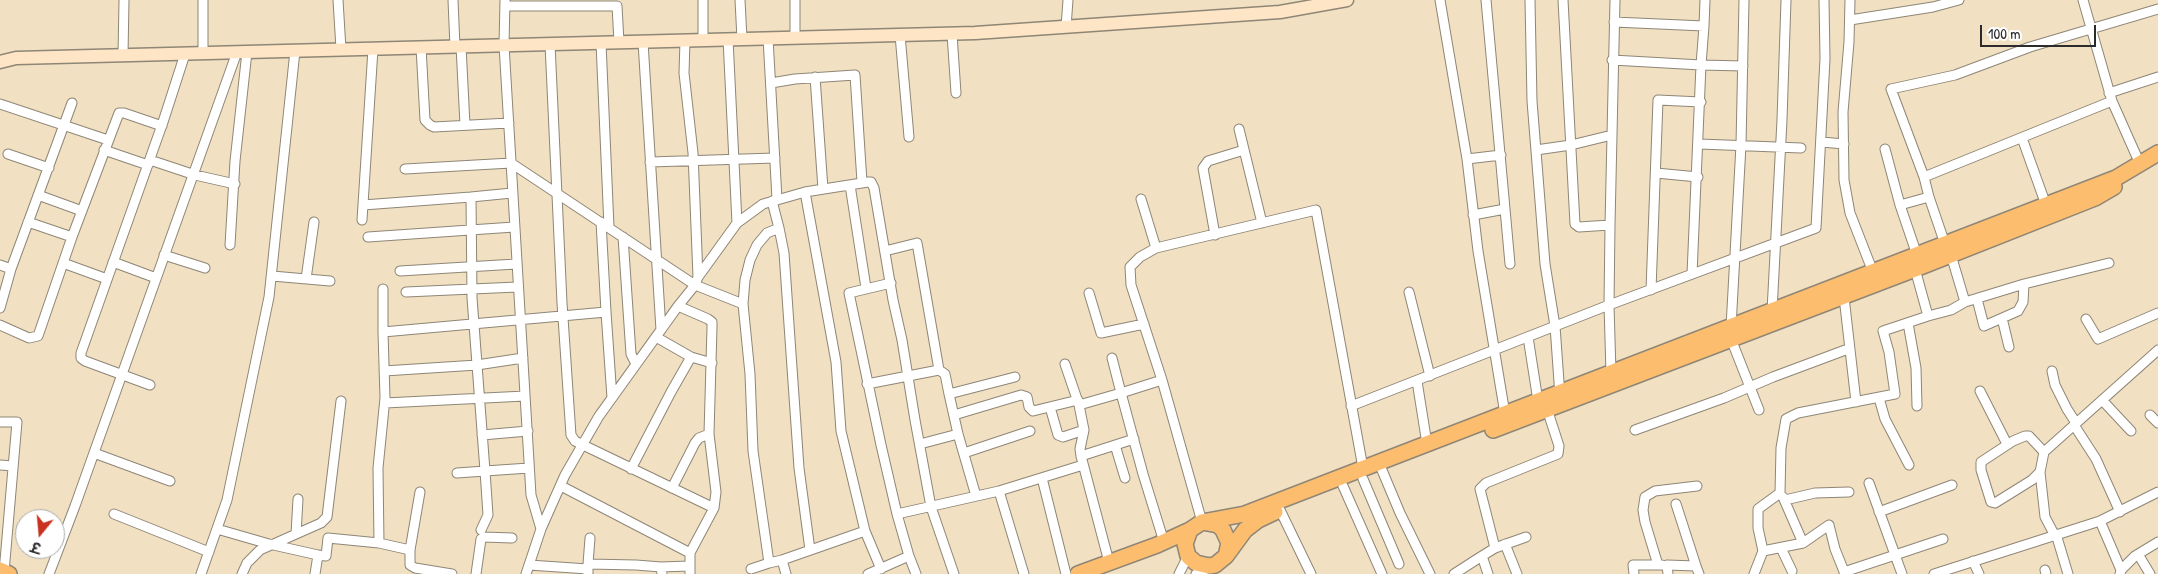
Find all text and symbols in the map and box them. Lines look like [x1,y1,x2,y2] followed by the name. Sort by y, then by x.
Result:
[1983,15,2099,47] scale bar
[1988,23,2021,44] text: 100 m
[15,509,65,559] north arrow
[29,537,43,558] text: उ

